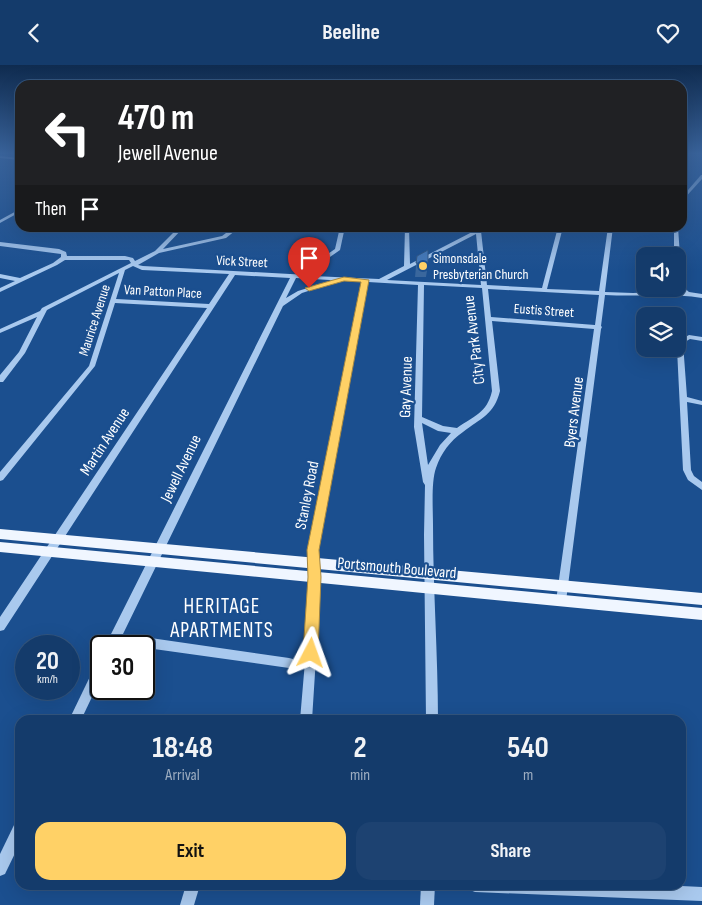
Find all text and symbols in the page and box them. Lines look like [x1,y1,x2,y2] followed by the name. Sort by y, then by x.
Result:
[20,19,48,47] icon: back
[322,19,380,46] text: Beeline
[654,19,682,47] icon: heart
[118,97,194,140] text: 470 m
[35,100,100,165] icon: left
[118,140,218,167] text: Jewell Avenue
[76,195,104,223] icon: arrive
[35,198,66,221] text: Then
[288,237,330,288] pin
[295,244,323,272] icon: arrive
[636,247,686,357] map controls
[636,247,686,297] button: sound
[433,250,529,283] place label: Simonsdale Presbyterian Church
[216,252,268,271] street label: Vick Street
[417,260,429,272] marker: Simonsdale Presbyterian Church
[124,281,202,302] street label: Van Patton Place
[75,282,114,358] street label: Maurice Avenue
[460,294,489,385] street label: City Park Avenue
[513,300,575,321] street label: Eustis Street
[636,307,686,357] button: layers
[396,356,417,418] street label: Gay Avenue
[561,376,588,449] street label: Byers Avenue
[76,404,134,479] street label: Martin Avenue
[156,432,206,506] street label: Jewell Avenue
[292,459,323,531] street label: Stanley Road
[337,554,457,583] street label: Portsmouth Boulevard
[169,594,274,643] district label: HERITAGE APARTMENTS
[284,626,336,678] position arrow
[90,635,155,700] speed limit sign: 30
[36,646,59,677] text: 20
[37,672,58,687] text: km/h
[152,730,213,766] text: 18:48
[354,730,367,766] text: 2
[507,730,549,766] text: 540
[165,766,200,785] text: Arrival
[350,766,370,785] text: min
[523,766,533,785] text: m
[35,822,346,880] button: Exit
[356,822,666,880] button: Share

